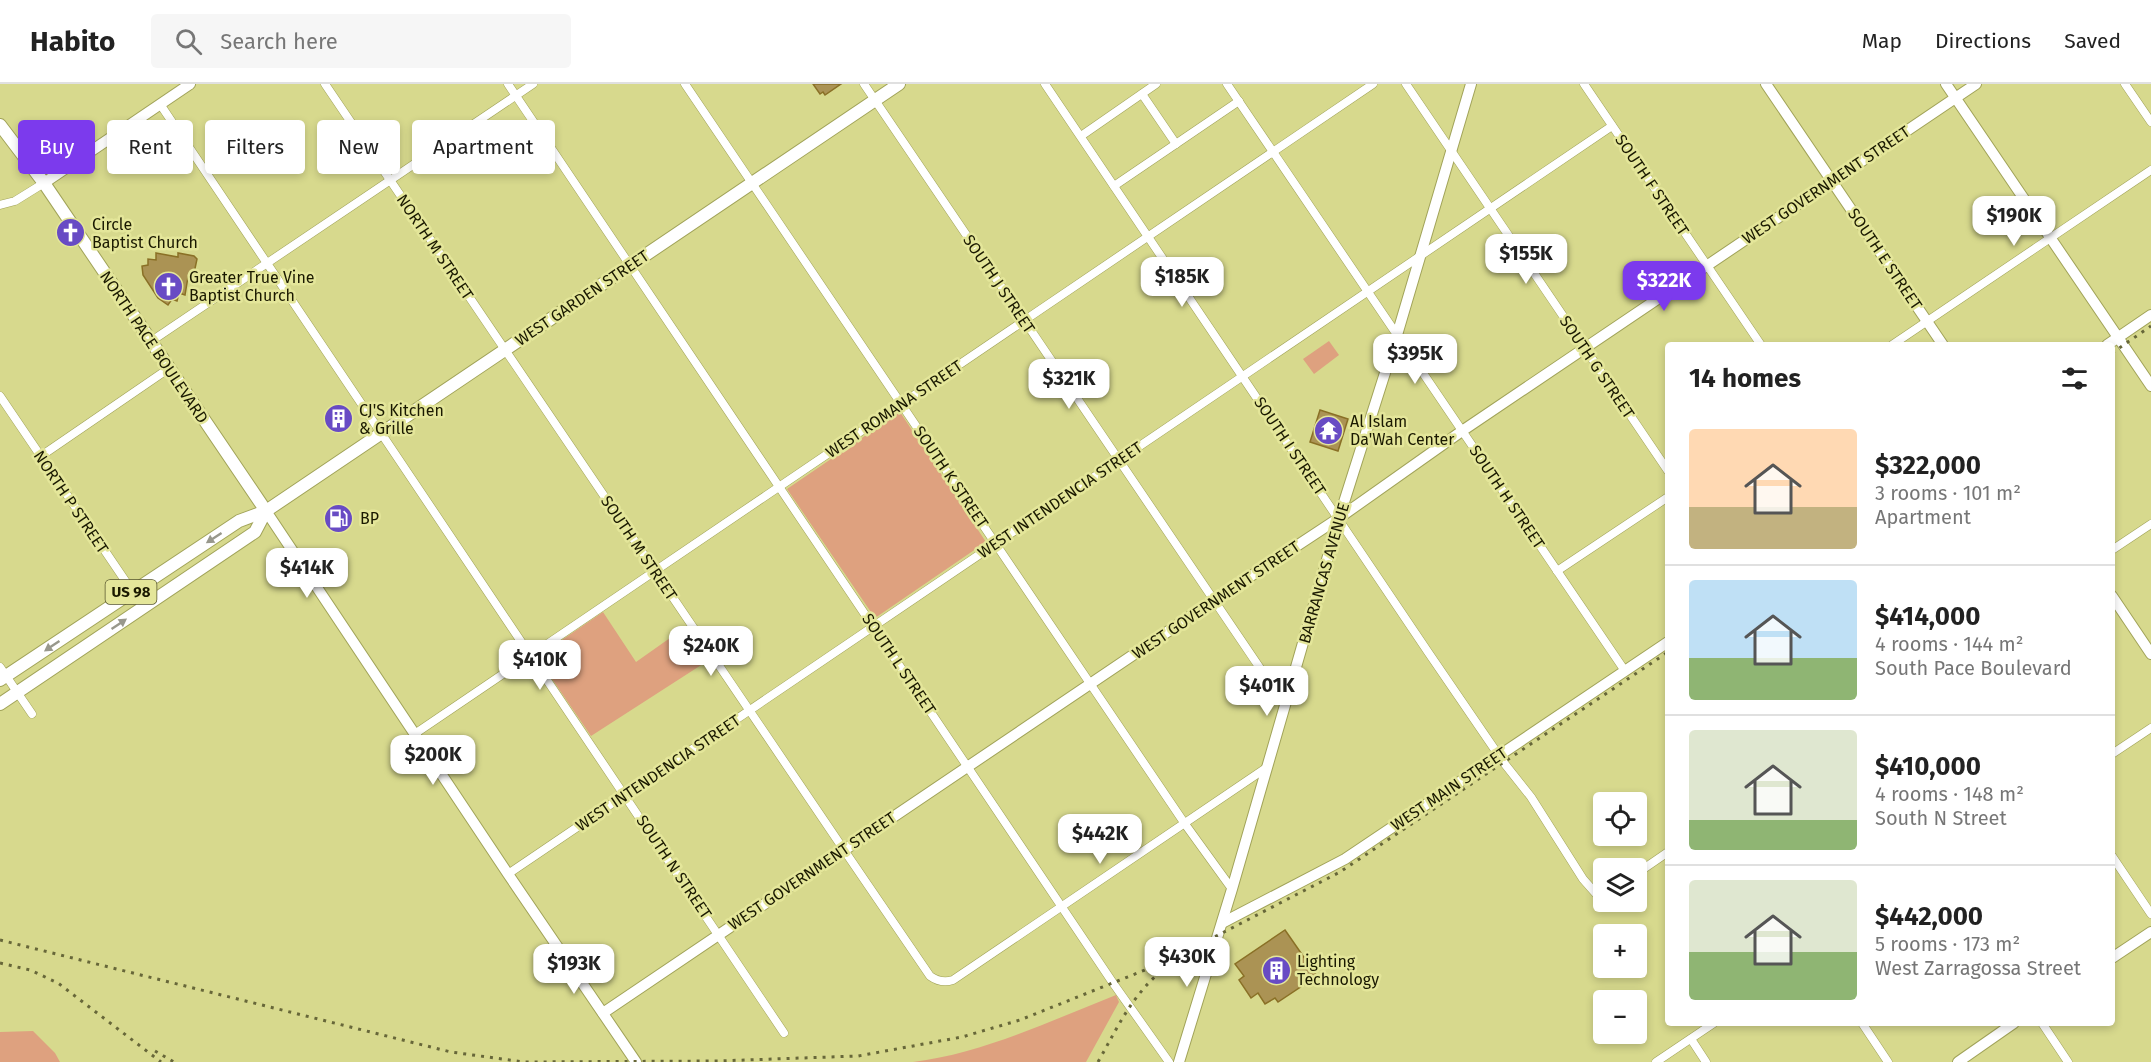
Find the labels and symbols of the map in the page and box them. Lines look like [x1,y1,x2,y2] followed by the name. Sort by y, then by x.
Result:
[1739,121,1914,248] street label: WEST GOVERNMENT STREET
[1611,131,1693,240] street label: SOUTH F STREET
[393,191,478,304] street label: NORTH M STREET
[1972,196,2056,247] pin: $190K
[1844,205,1926,314] street label: SOUTH E STREET
[92,215,198,252] place label: Circle Baptist Church
[55,217,87,249] church icon: Circle Baptist Church
[959,231,1039,337] street label: SOUTH J STREET
[1484,234,1568,285] pin: $155K
[512,246,653,350] street label: WEST GARDEN STREET
[1140,257,1224,308] pin: $185K
[1622,261,1706,312] pin: $322K
[96,267,212,427] street label: NORTH PACE BOULEVARD
[189,268,314,305] place label: Greater True Vine Baptist Church
[152,270,184,302] church icon: Greater True Vine Baptist Church
[1556,312,1639,423] street label: SOUTH G STREET
[1373,334,1457,385] pin: $395K
[822,356,967,462] street label: WEST ROMANA STREET
[1027,359,1111,410] pin: $321K
[1250,393,1330,499] street label: SOUTH I STREET
[359,401,444,438] place label: CJ'S Kitchen & Grille
[322,403,354,435] building icon: CJ'S Kitchen & Grille
[1350,412,1455,449] place label: Al Islam Da'Wah Center
[1313,414,1345,446] temple icon: Al Islam Da'Wah Center
[910,422,993,532] street label: SOUTH K STREET
[974,437,1147,562] street label: WEST INTENDENCIA STREET
[1465,442,1549,553] street label: SOUTH H STREET
[30,447,113,558] street label: NORTH P STREET
[597,492,681,605] street label: SOUTH M STREET
[1295,500,1353,646] street label: BARRANCAS AVENUE
[323,502,355,534] fuel station icon: BP
[360,509,379,528] place label: BP
[206,532,222,543] one-way arrow
[1129,536,1304,663] street label: WEST GOVERNMENT STREET
[265,548,349,599] pin: $414K
[106,580,156,604] road number: US 98
[858,610,940,719] street label: SOUTH L STREET
[111,619,127,630] one-way arrow
[669,626,753,677] pin: $240K
[44,640,60,652] one-way arrow
[498,640,582,691] pin: $410K
[1225,666,1309,717] pin: $401K
[572,710,745,835] street label: WEST INTENDENCIA STREET
[391,735,475,786] pin: $200K
[1387,743,1511,835] street label: WEST MAIN STREET
[725,807,900,934] street label: WEST GOVERNMENT STREET
[632,812,716,923] street label: SOUTH N STREET
[1058,814,1142,865] pin: $442K
[1145,937,1229,988] pin: $430K
[532,944,616,995] pin: $193K
[1297,952,1379,989] place label: Lighting Technology
[1260,954,1292,986] building icon: Lighting Technology

